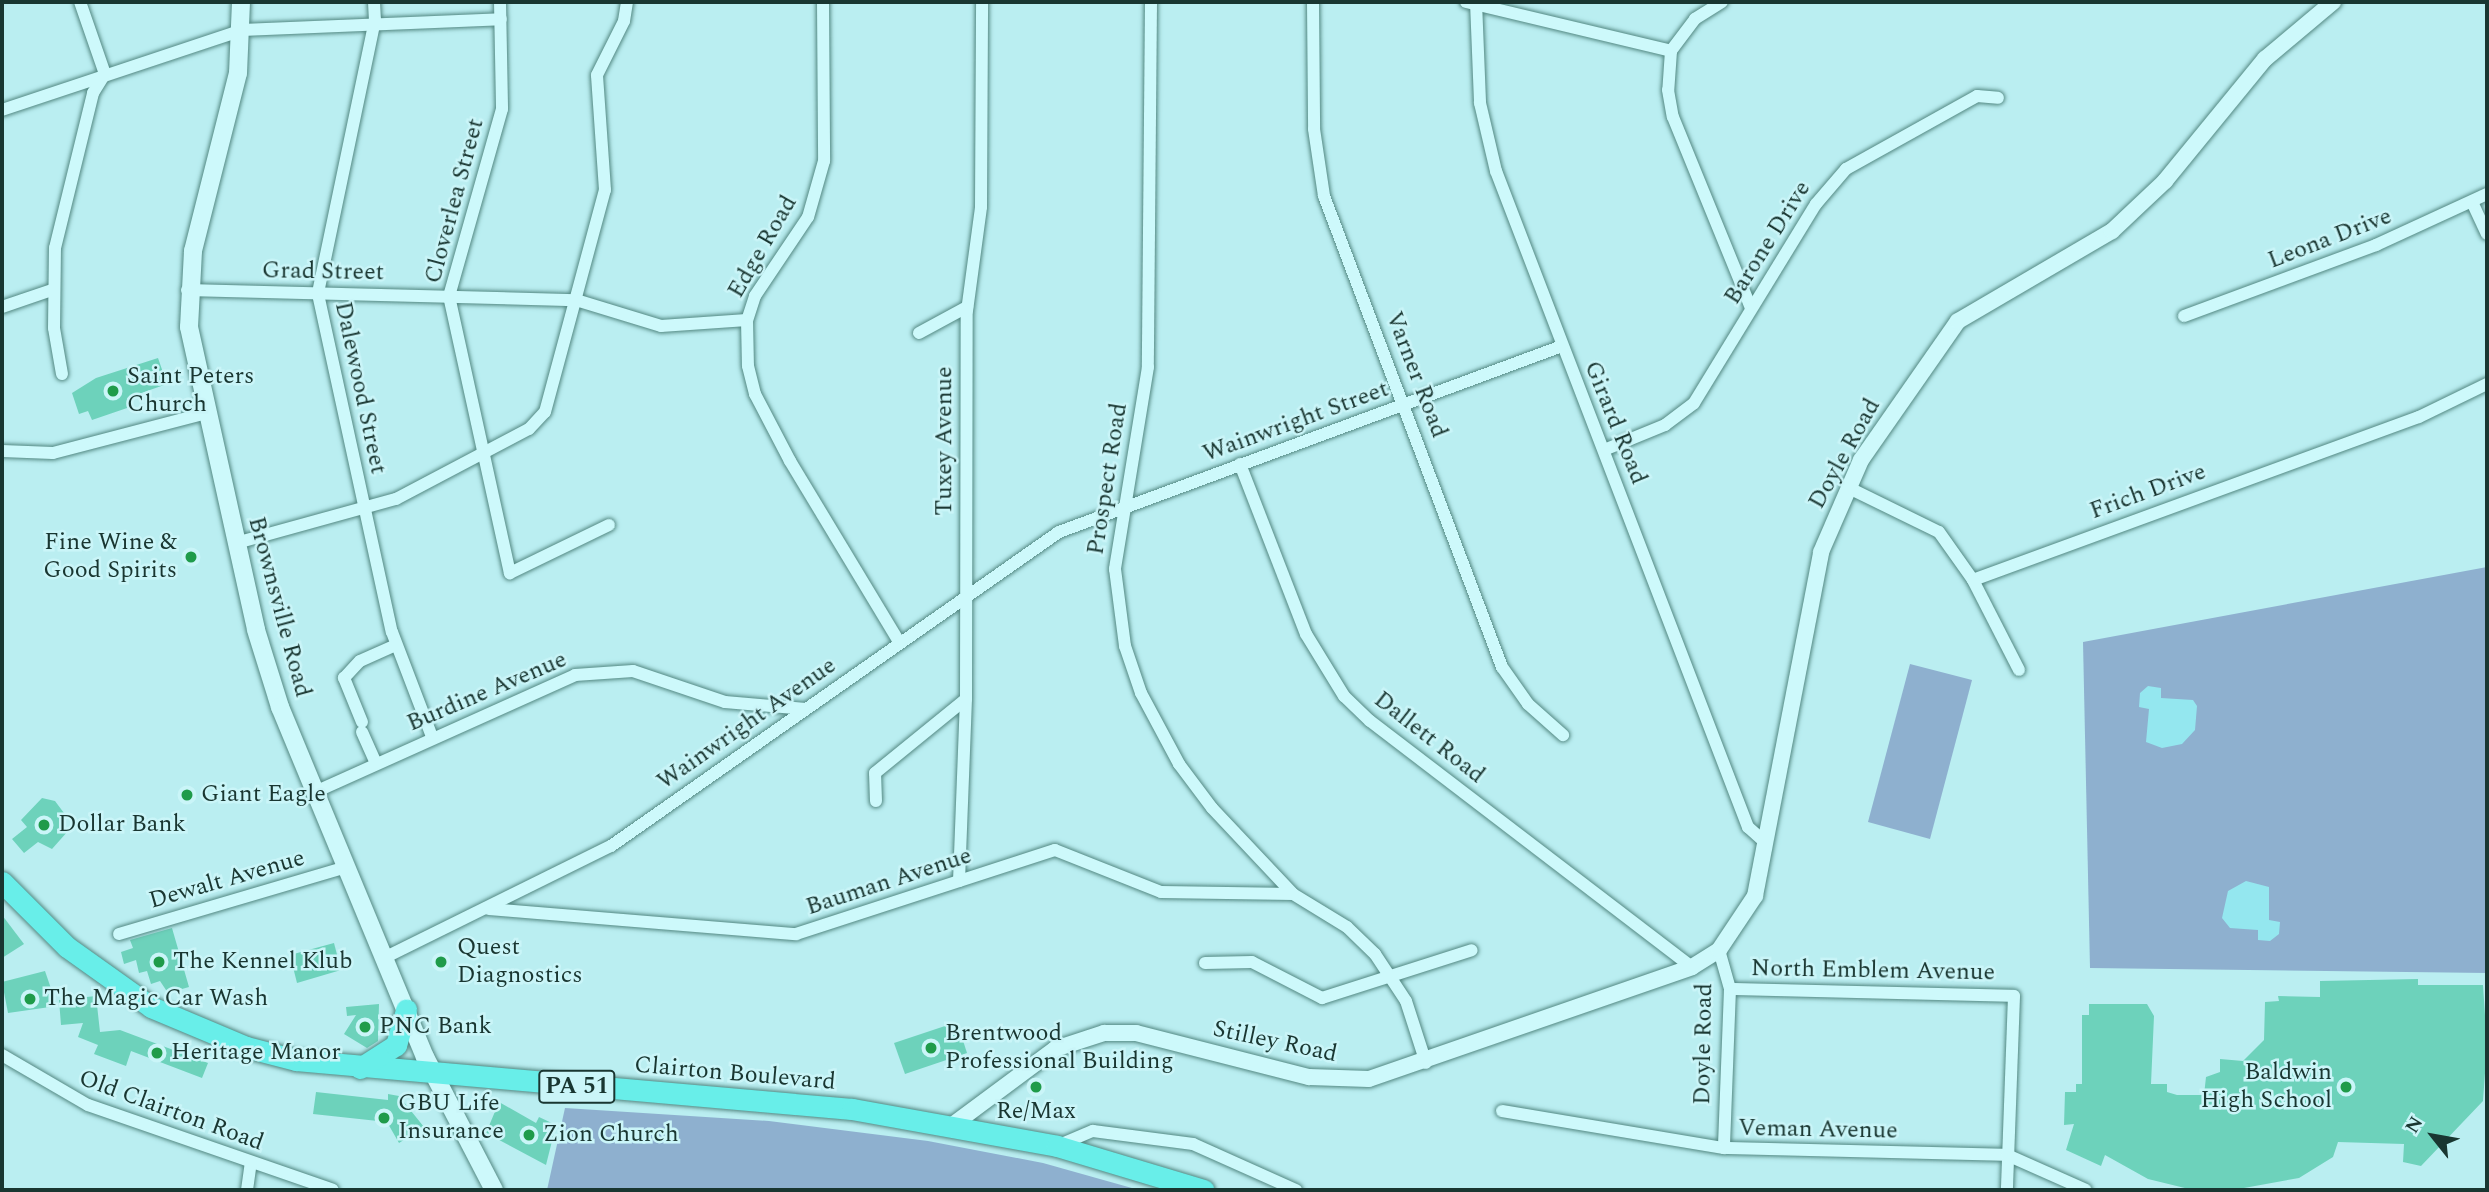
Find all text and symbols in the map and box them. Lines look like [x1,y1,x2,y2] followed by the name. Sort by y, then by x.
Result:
[419,115,491,287] street label: Cloverlea Street
[1719,176,1817,310] street label: Barone Drive
[722,191,804,303] street label: Edge Road
[2264,202,2396,276] street label: Leona Drive
[262,257,384,287] street label: Grad Street
[328,299,392,477] street label: Dalewood Street
[1379,308,1453,442] street label: Varner Road
[1577,357,1653,489] street label: Girard Road
[127,363,254,419] place label: Saint Peters Church
[931,366,959,516] street label: Tuxey Avenue
[1199,375,1393,469] street label: Wainwright Street
[105,383,121,399] marker: Saint Peters Church
[1803,394,1887,514] street label: Doyle Road
[1082,401,1134,557] street label: Prospect Road
[2086,458,2210,526] street label: Frich Drive
[241,514,317,700] street label: Brownsville Road
[43,529,177,585] place label: Fine Wine & Good Spirits
[183,549,199,565] marker: Fine Wine & Good Spirits
[403,645,571,739] street label: Burdine Avenue
[652,651,842,797] street label: Wainwright Avenue
[1368,686,1490,790] street label: Dallett Road
[201,781,326,809] place label: Giant Eagle
[179,787,195,803] marker: Giant Eagle
[58,811,186,839] place label: Dollar Bank
[36,817,52,833] marker: Dollar Bank
[803,842,975,922] street label: Bauman Avenue
[146,844,308,916] street label: Dewalt Avenue
[457,934,583,990] place label: Quest Diagnostics
[173,948,352,976] place label: The Kennel Klub
[431,952,451,972] marker: Quest Diagnostics
[151,954,167,970] marker: The Kennel Klub
[1751,954,1995,988] street label: North Emblem Avenue
[1689,983,1719,1105] street label: Doyle Road
[44,985,268,1013] place label: The Magic Car Wash
[22,991,38,1007] marker: The Magic Car Wash
[379,1013,492,1041] place label: PNC Bank
[1210,1015,1340,1069] street label: Stilley Road
[357,1019,373,1035] marker: PNC Bank
[945,1020,1174,1076] place label: Brentwood Professional Building
[171,1039,341,1067] place label: Heritage Manor
[923,1040,939,1056] marker: Brentwood Professional Building
[149,1045,165,1061] marker: Heritage Manor
[633,1051,837,1097] street label: Clairton Boulevard
[2200,1059,2332,1115] place label: Baldwin High School
[75,1064,267,1158] street label: Old Clairton Road
[537,1068,617,1106] road number: PA 51
[1028,1079,1044,1095] marker: Re/Max
[2338,1079,2354,1095] marker: Baldwin High School
[398,1090,504,1146] place label: GBU Life Insurance
[996,1098,1076,1126] place label: Re/Max
[2398,1101,2468,1171] north arrow
[376,1110,392,1126] marker: GBU Life Insurance
[2398,1111,2431,1139] text: N
[1738,1114,1898,1146] street label: Veman Avenue
[543,1121,679,1149] place label: Zion Church
[521,1127,537,1143] marker: Zion Church

